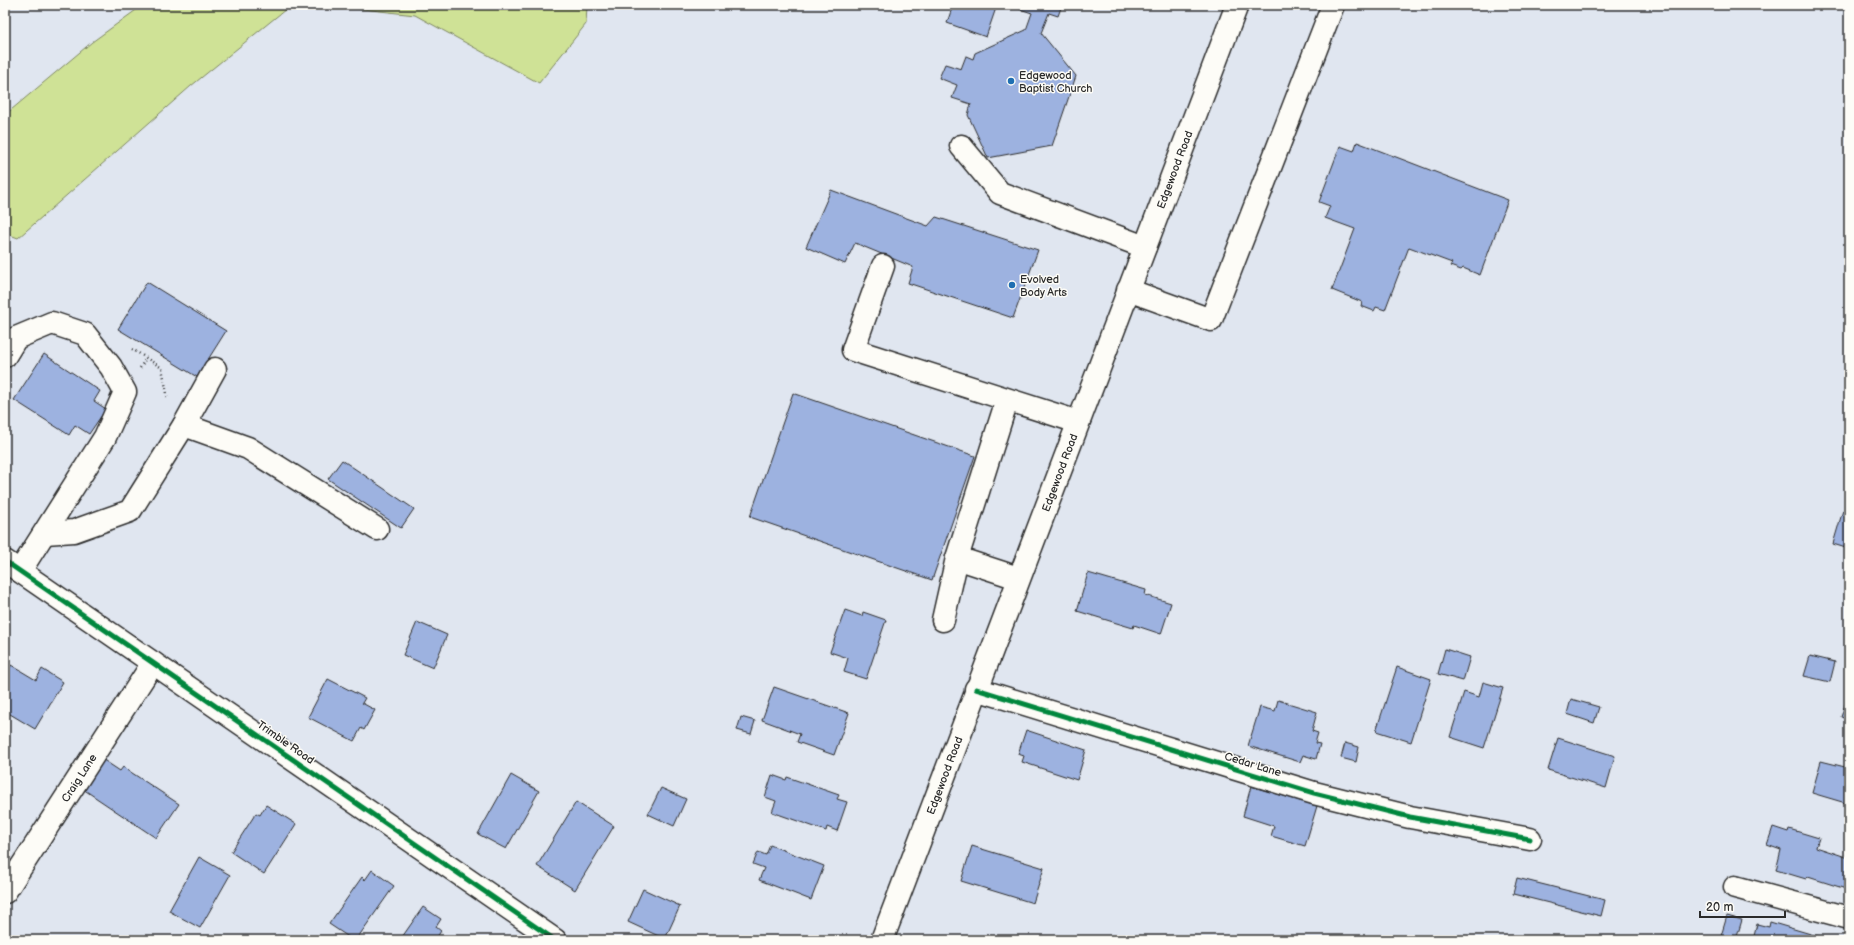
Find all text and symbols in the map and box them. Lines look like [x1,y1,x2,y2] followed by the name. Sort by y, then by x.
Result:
[1019,69,1092,95] place label: Edgewood Baptist Church
[1006,76,1016,86] marker: Edgewood Baptist Church
[1154,129,1196,211] street label: Edgewood Road
[1020,273,1067,299] place label: Evolved Body Arts
[1007,280,1017,290] marker: Evolved Body Arts
[1039,432,1081,513] street label: Edgewood Road
[255,718,317,767] street label: Trimble Road
[924,735,966,816] street label: Edgewood Road
[1223,750,1283,779] street label: Cedar Lane
[59,751,100,805] street label: Craig Lane
[1700,893,1785,919] scale bar
[1706,900,1733,915] text: 20 m

